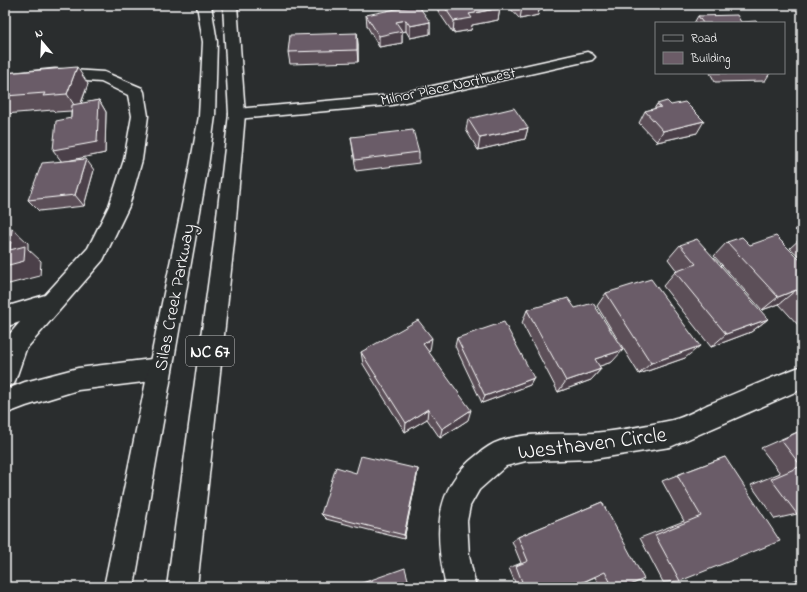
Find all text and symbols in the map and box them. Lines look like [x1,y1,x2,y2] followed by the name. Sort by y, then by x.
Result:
[22,22,62,62] north arrow
[655,22,785,74] legend
[33,25,45,42] text: N
[691,30,717,48] text: Road
[690,50,730,69] text: Building
[379,62,518,112] street label: Milnor Place Northwest
[149,222,203,373] street label: Silas Creek Parkway
[186,336,234,366] road number: NC 67
[516,420,669,470] street label: Westhaven Circle

